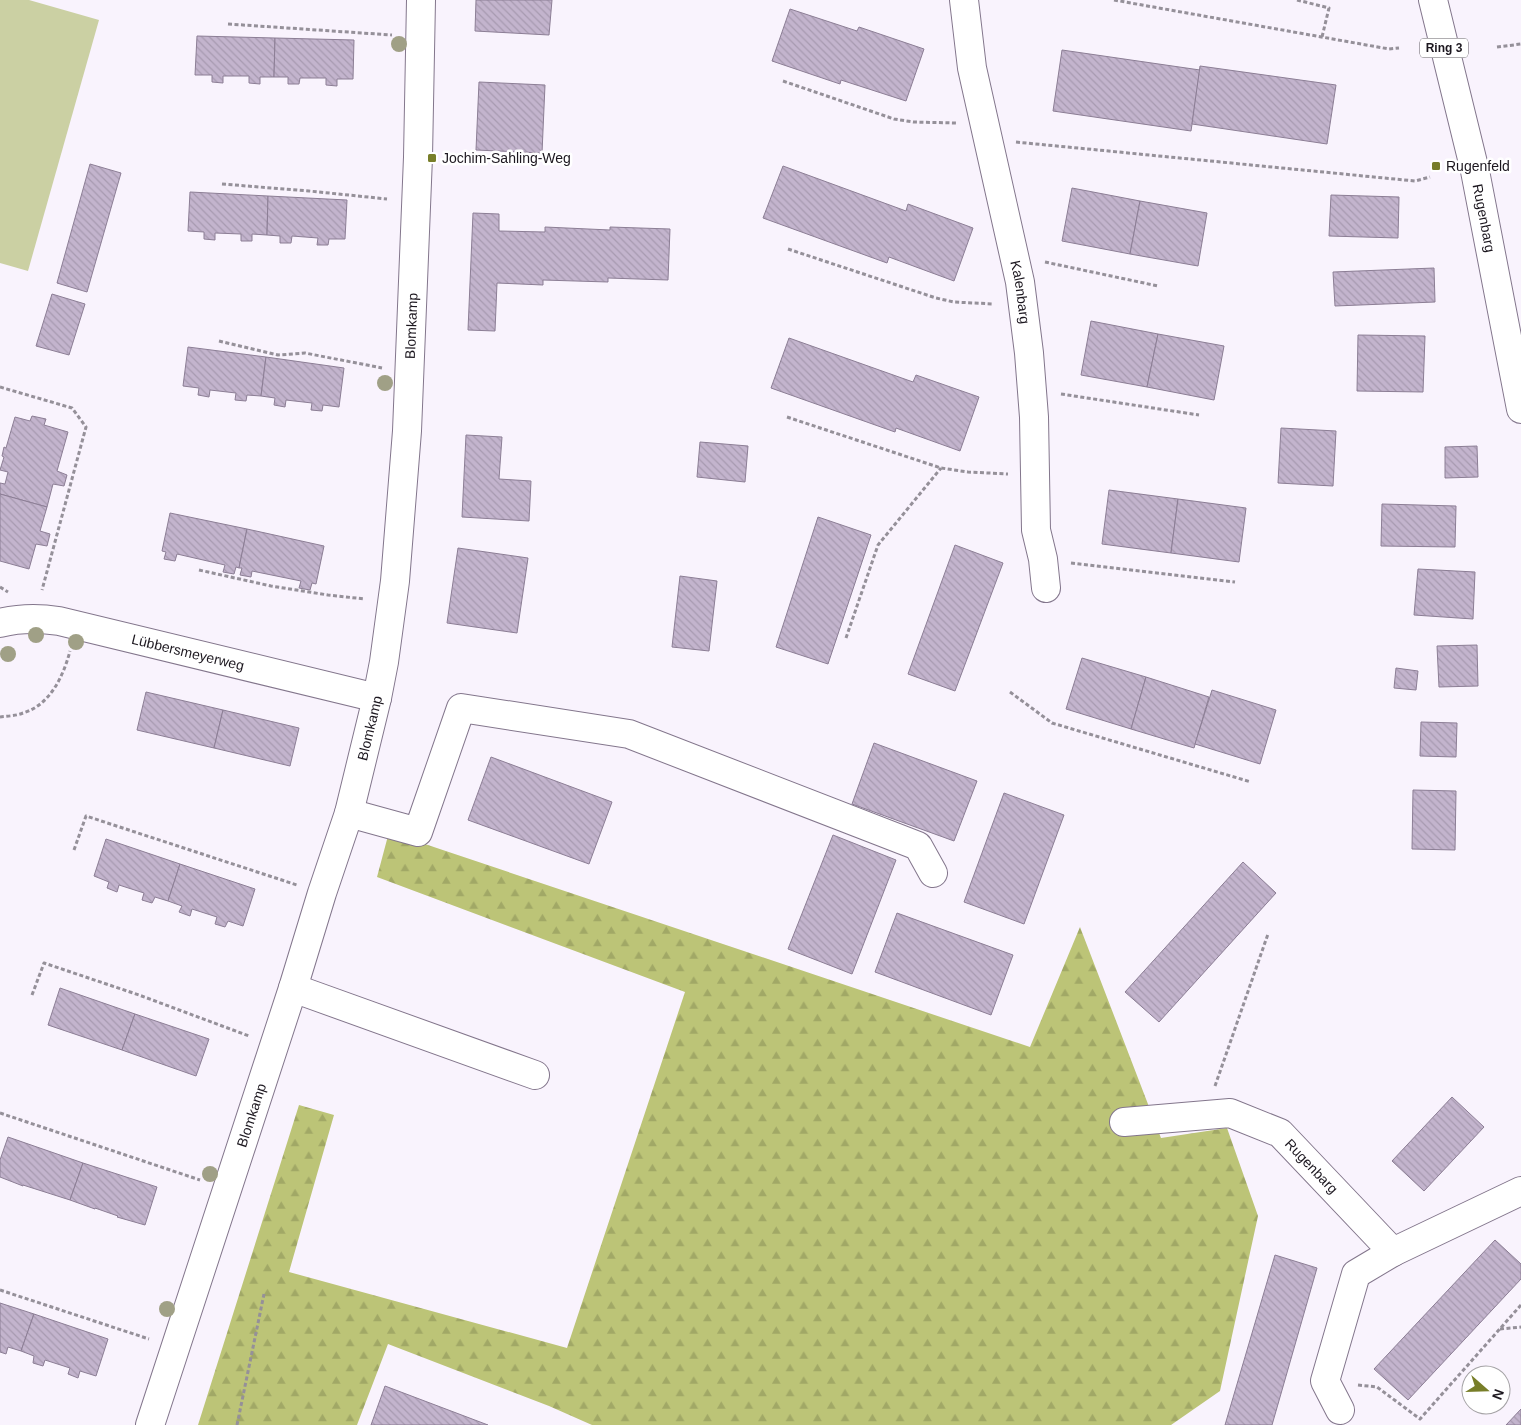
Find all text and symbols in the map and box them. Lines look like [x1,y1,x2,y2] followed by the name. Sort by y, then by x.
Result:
[1420,38,1468,58] road number: Ring 3
[442,150,571,166] place label: Jochim-Sahling-Weg
[426,152,438,164] marker: Jochim-Sahling-Weg
[1446,158,1510,174] place label: Rugenfeld
[1430,160,1442,172] marker: Rugenfeld
[1470,182,1499,254] street label: Rugenbarg
[1007,259,1033,325] street label: Kalenbarg
[402,292,421,359] street label: Blomkamp
[130,631,246,674] street label: Lübbersmeyerweg
[354,694,385,762] street label: Blomkamp
[233,1081,269,1149] street label: Blomkamp
[1282,1136,1341,1197] street label: Rugenbarg
[1461,1365,1511,1415] north arrow
[1489,1387,1507,1402] text: N

